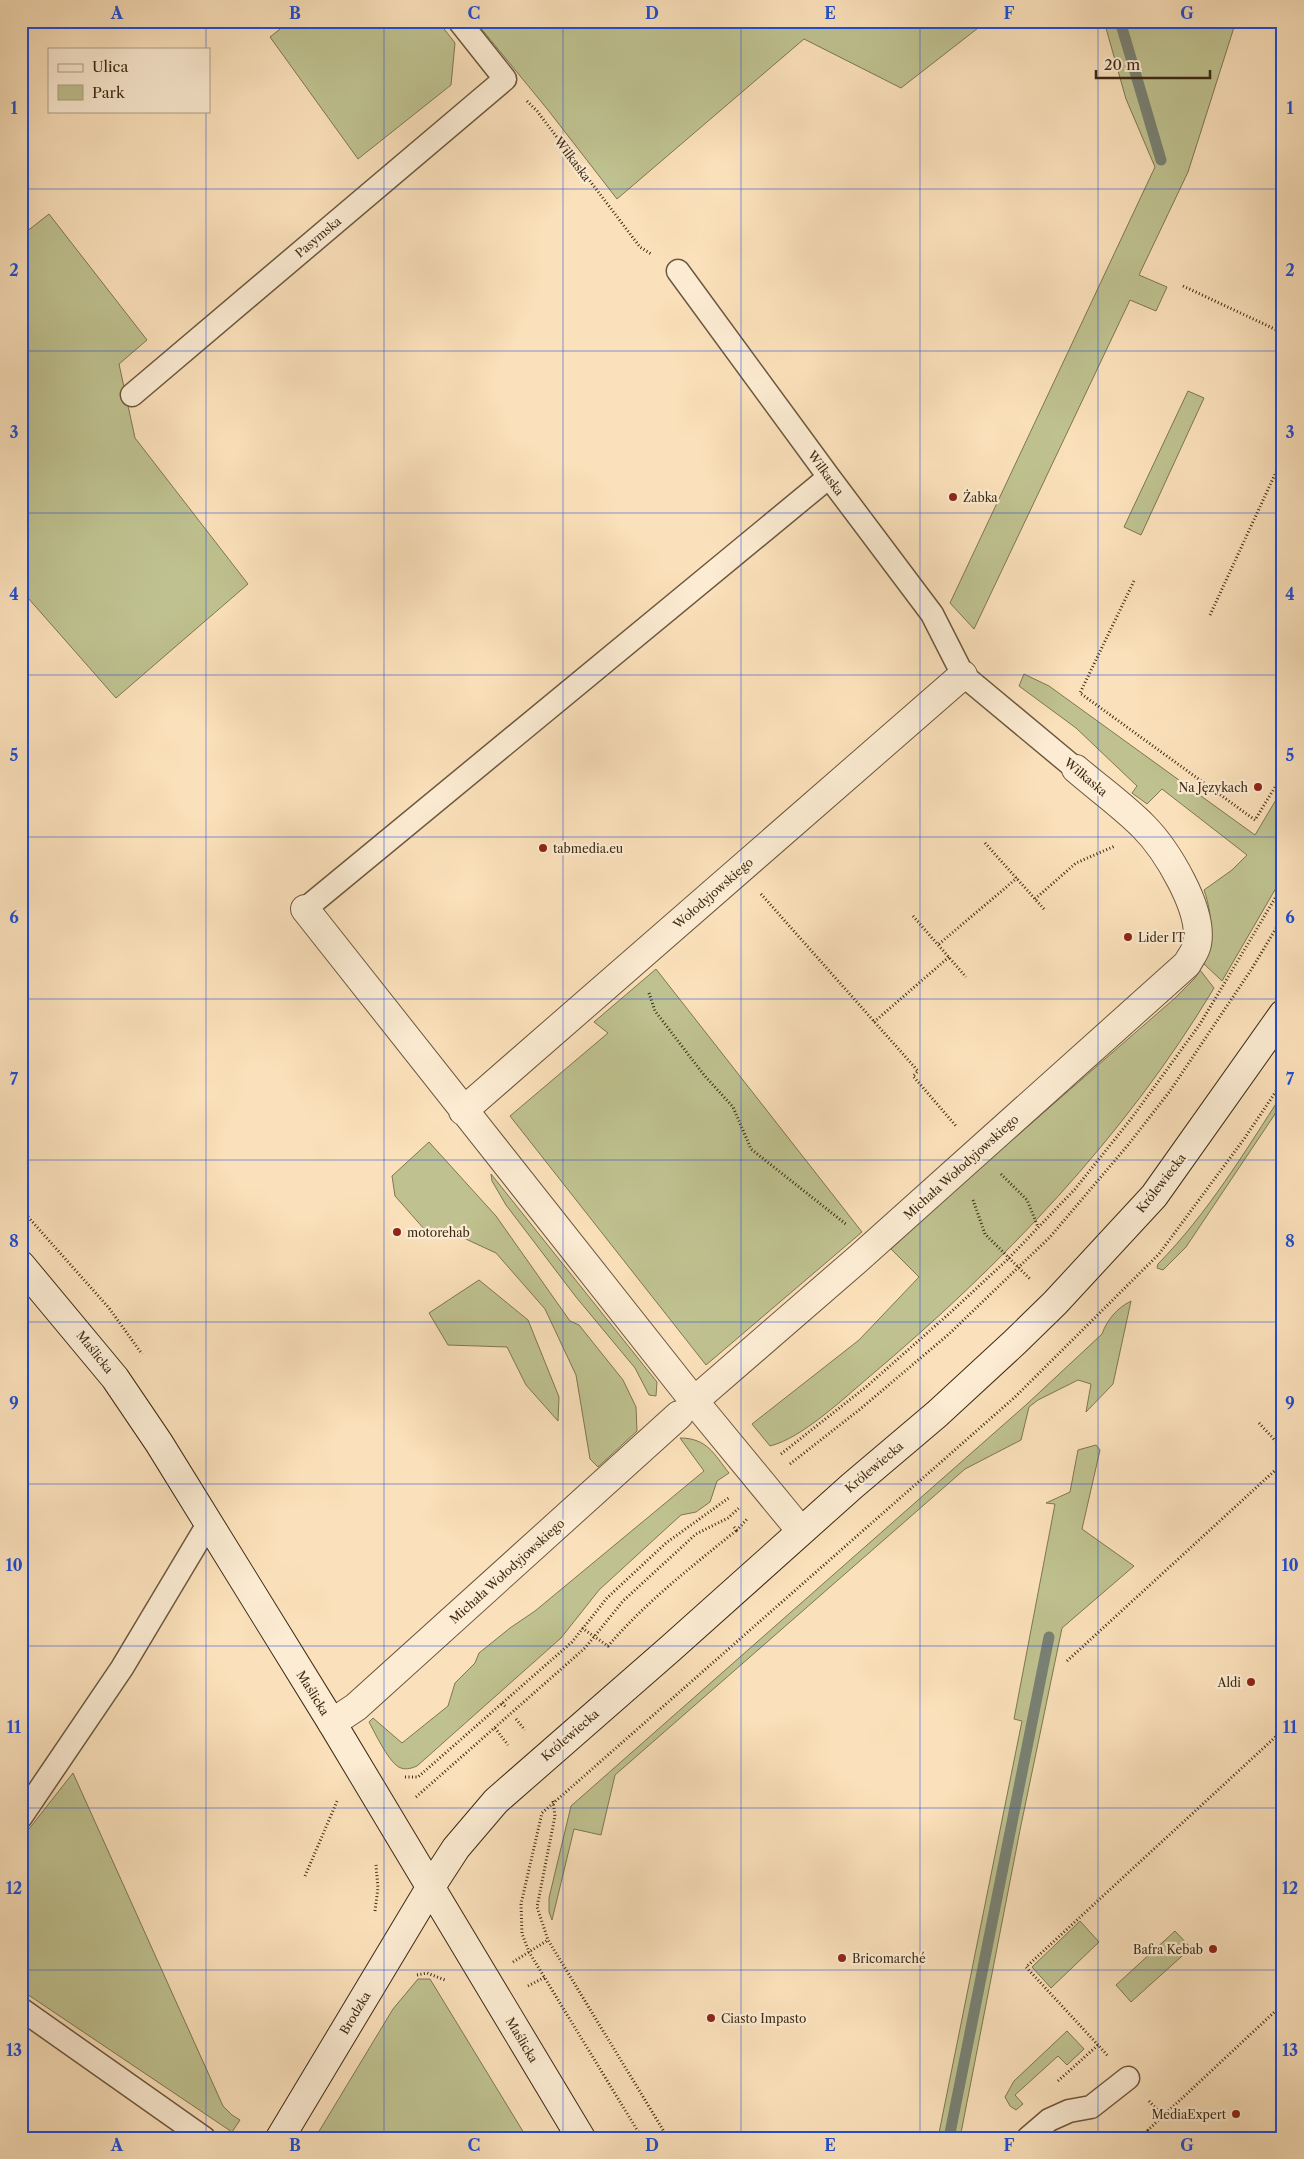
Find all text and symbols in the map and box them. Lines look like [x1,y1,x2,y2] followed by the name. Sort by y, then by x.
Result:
[110,3,124,23] text: A
[289,3,301,23] text: B
[468,3,480,23] text: C
[645,3,659,23] text: D
[824,3,836,23] text: E
[1004,3,1015,23] text: F
[1180,3,1194,23] text: G
[48,48,210,112] legend
[1096,48,1210,80] scale bar
[1104,55,1140,74] text: 20 m
[92,57,128,76] text: Ulica
[92,83,126,102] text: Park
[10,98,18,118] text: 1
[1286,98,1294,118] text: 1
[551,133,595,185] street label: Wilkaska
[292,213,345,261] street label: Pasymska
[9,260,19,280] text: 2
[1285,260,1295,280] text: 2
[9,422,19,442] text: 3
[1285,422,1295,442] text: 3
[804,447,848,499] street label: Wilkaska
[963,489,998,505] place label: Żabka
[947,491,959,503] marker: Żabka
[9,584,19,604] text: 4
[1285,584,1295,604] text: 4
[10,745,19,765] text: 5
[1286,745,1295,765] text: 5
[1061,754,1111,800] street label: Wilkaska
[1179,780,1248,795] place label: Na Językach
[1252,781,1264,793] marker: Na Językach
[553,841,624,856] place label: tabmedia.eu
[537,842,549,854] marker: tabmedia.eu
[669,854,756,932] street label: Wołodyjowskiego
[9,907,19,927] text: 6
[1285,907,1295,927] text: 6
[1138,930,1185,945] place label: Lider IT
[1122,931,1134,943] marker: Lider IT
[10,1069,19,1089] text: 7
[1286,1069,1295,1089] text: 7
[901,1112,1021,1222] street label: Michała Wołodyjowskiego
[1133,1150,1189,1216] street label: Królewiecka
[407,1225,470,1240] place label: motorehab
[391,1226,403,1238] marker: motorehab
[9,1231,19,1251] text: 8
[1285,1231,1295,1251] text: 8
[73,1328,117,1377] street label: Maślicka
[9,1393,19,1413] text: 9
[1285,1393,1295,1413] text: 9
[842,1438,907,1496] street label: Królewiecka
[447,1516,567,1626] street label: Michała Wołodyjowskiego
[5,1555,23,1575] text: 10
[1281,1555,1299,1575] text: 10
[293,1668,333,1719] street label: Maślicka
[1217,1675,1241,1690] place label: Aldi
[1245,1676,1257,1688] marker: Aldi
[538,1706,602,1764] street label: Królewiecka
[7,1717,22,1737] text: 11
[1283,1717,1298,1737] text: 11
[6,1878,22,1898] text: 12
[1282,1878,1298,1898] text: 12
[1133,1942,1203,1957] place label: Bafra Kebab
[1207,1943,1219,1955] marker: Bafra Kebab
[852,1951,926,1966] place label: Bricomarché
[836,1952,848,1964] marker: Bricomarché
[336,1988,374,2037] street label: Brodzka
[721,2011,806,2026] place label: Ciasto Impasto
[705,2012,717,2024] marker: Ciasto Impasto
[503,2015,542,2066] street label: Maślicka
[6,2040,22,2060] text: 13
[1282,2040,1298,2060] text: 13
[1151,2107,1227,2122] place label: MediaExpert
[1230,2108,1242,2120] marker: MediaExpert
[110,2135,124,2155] text: A
[289,2135,301,2155] text: B
[468,2135,480,2155] text: C
[645,2135,659,2155] text: D
[824,2135,836,2155] text: E
[1004,2135,1015,2155] text: F
[1180,2135,1194,2155] text: G

